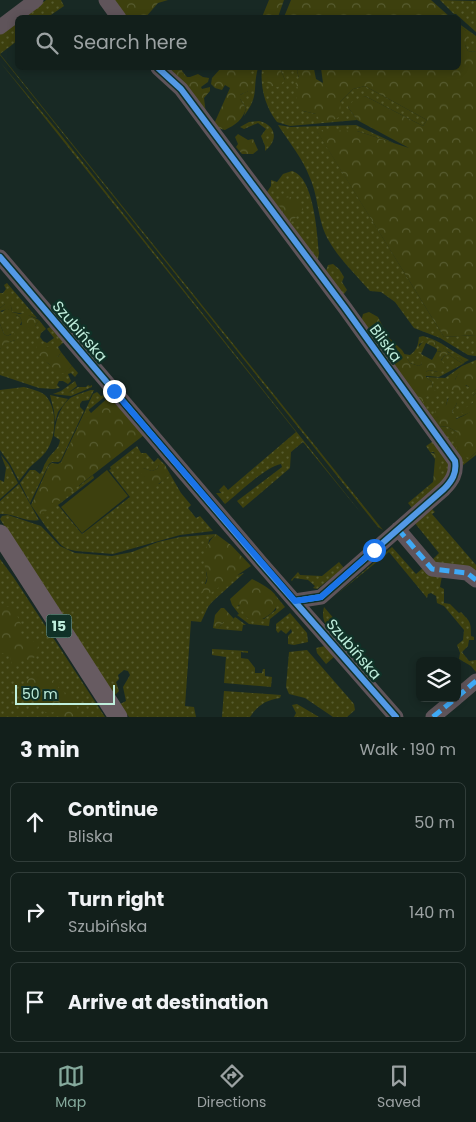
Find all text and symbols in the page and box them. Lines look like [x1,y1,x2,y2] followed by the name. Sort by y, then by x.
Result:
[15,15,461,70] search box
[33,29,61,57] icon: search
[73,29,187,56] text: Search here
[48,296,112,366] street label: Szubińska
[365,320,407,366] street label: Bliska
[103,380,126,403] route end
[363,539,386,562] route start
[46,614,72,638] road number: 15
[322,614,386,684] street label: Szubińska
[416,657,461,702] map controls
[416,657,461,702] button: layers
[15,682,115,705] scale bar
[22,684,58,704] text: 50 m
[20,735,80,764] text: 3 min
[359,738,456,761] text: Walk · 190 m
[68,796,158,823] text: Continue
[21,808,49,836] icon: ahead
[414,811,455,834] text: 50 m
[68,825,113,848] text: Bliska
[68,886,164,913] text: Turn right
[21,898,49,926] icon: right
[409,901,455,924] text: 140 m
[68,915,147,938] text: Szubińska
[21,988,49,1016] icon: arrive
[68,989,269,1016] text: Arrive at destination
[55,1062,86,1113] tab: Map
[197,1062,266,1113] tab: Directions
[377,1062,421,1113] tab: Saved

